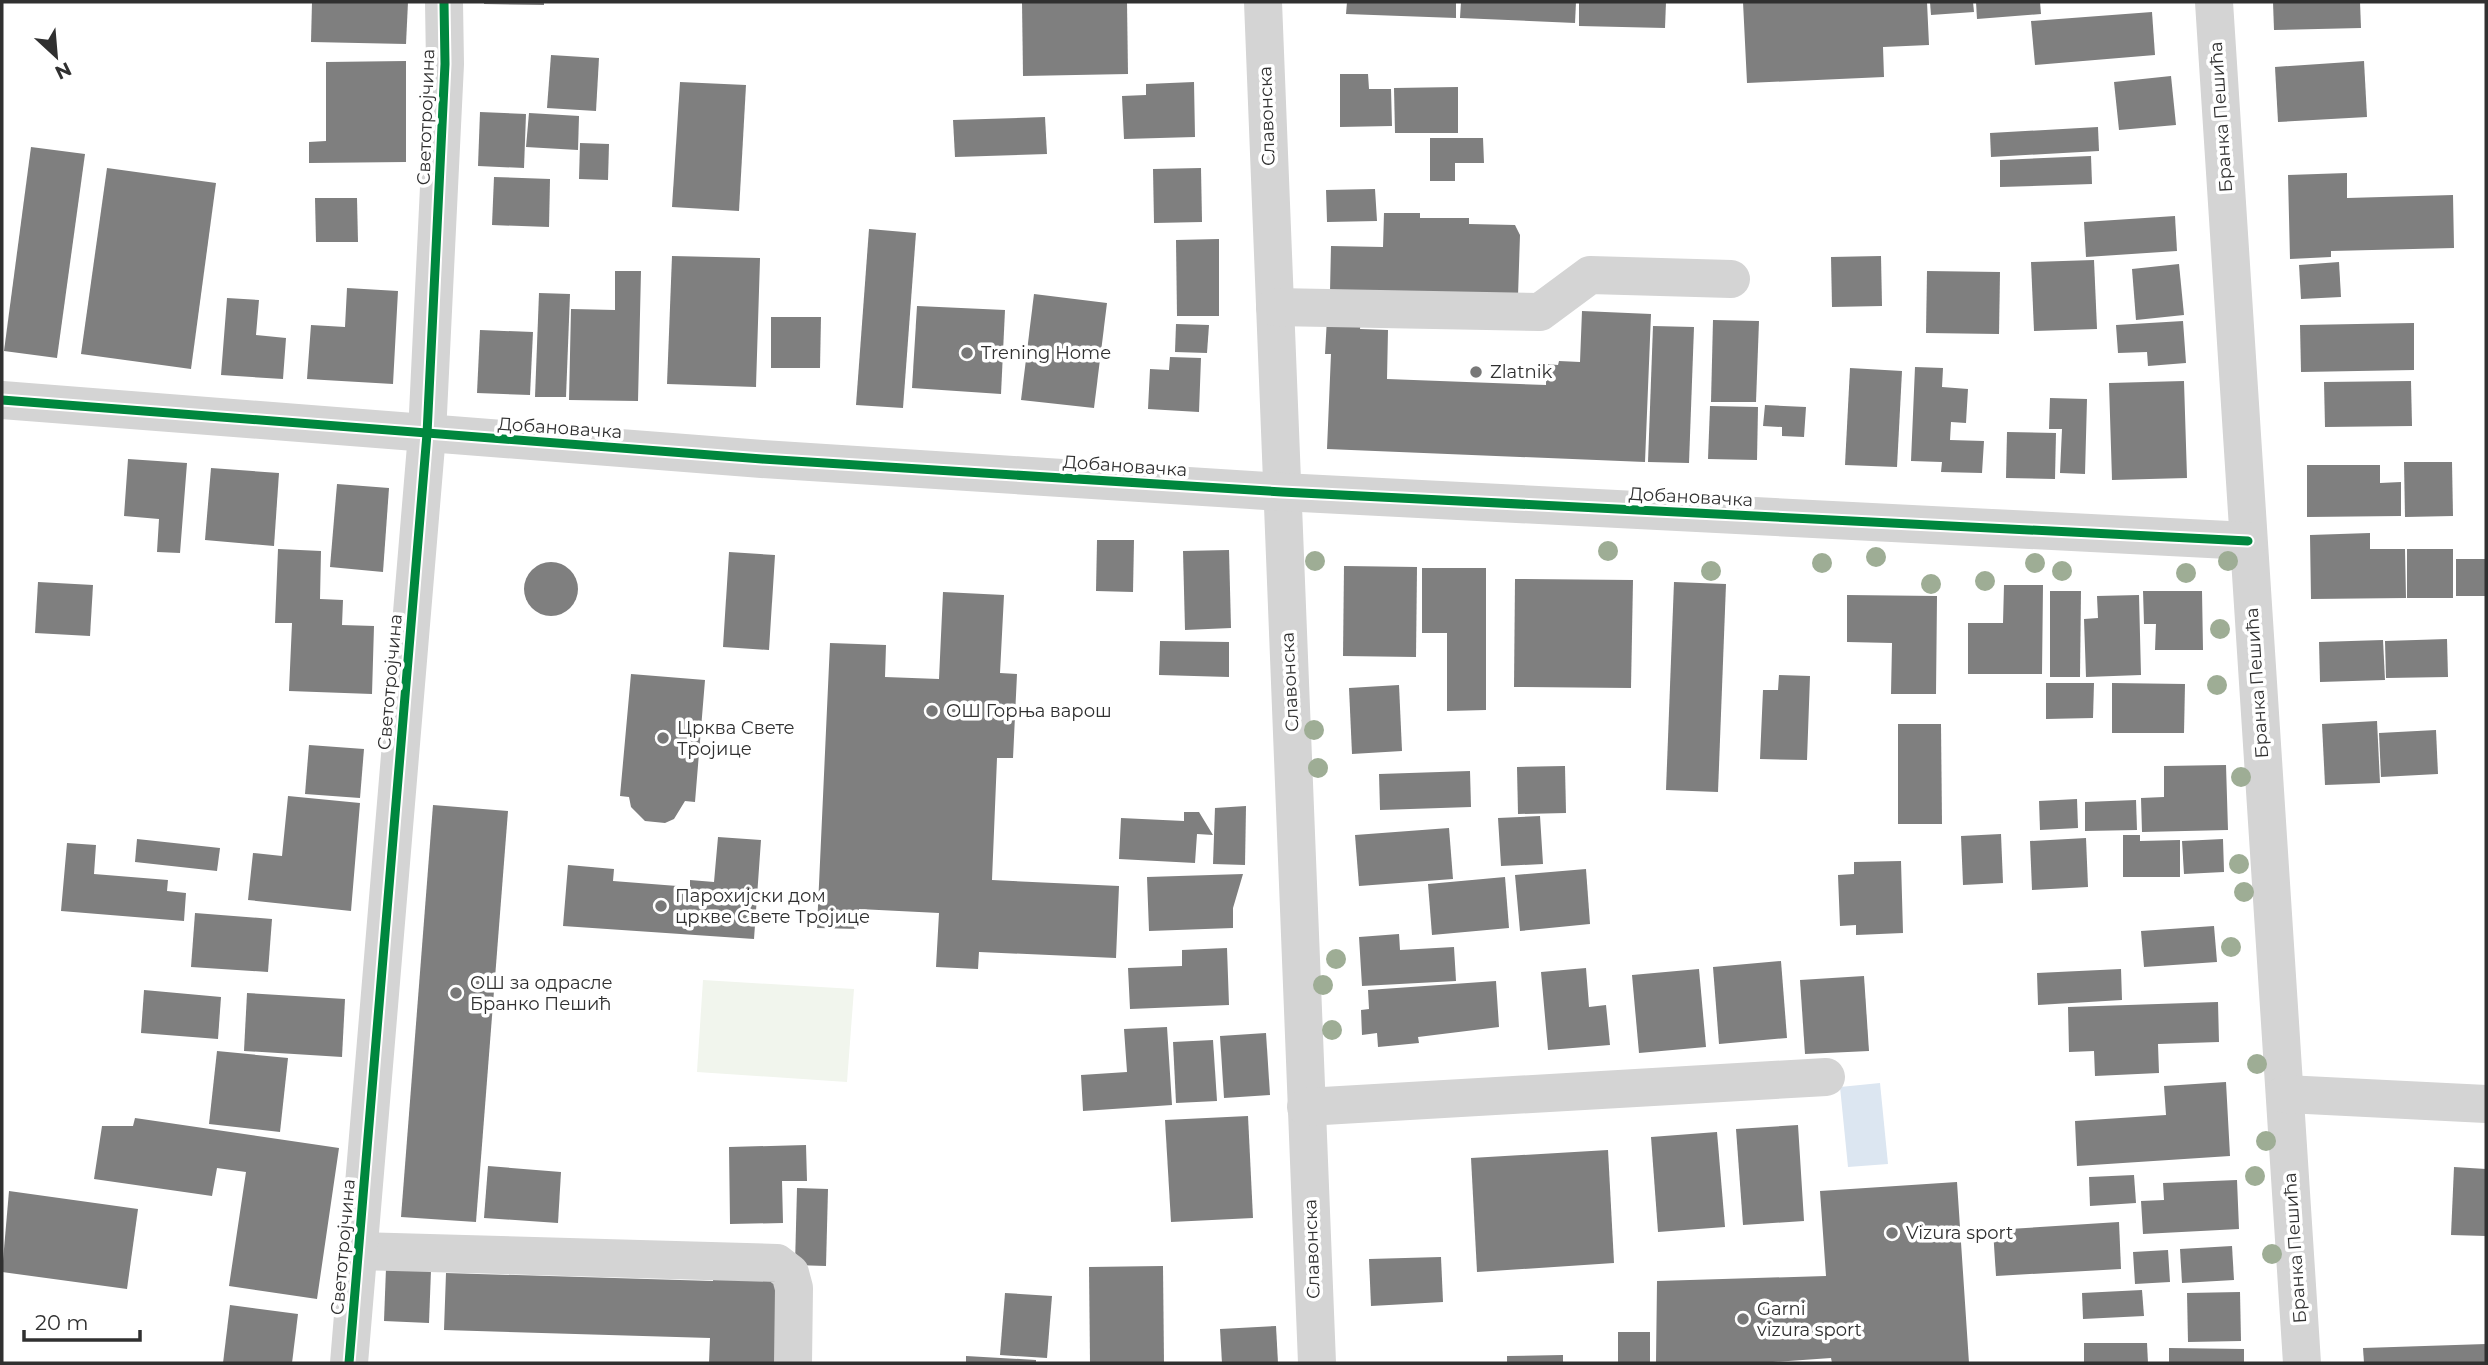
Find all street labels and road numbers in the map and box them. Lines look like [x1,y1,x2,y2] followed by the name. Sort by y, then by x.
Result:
[2205,41,2237,193] street label: Бранка Пешића
[413,48,439,186] street label: Светотројчина
[1254,66,1280,166] street label: Славонска
[497,413,623,443] street label: Добановачка
[1062,451,1188,481] street label: Добановачка
[1628,483,1754,511] street label: Добановачка
[2241,607,2273,759] street label: Бранка Пешића
[373,613,407,751] street label: Светотројчина
[1276,632,1304,732] street label: Славонска
[2279,1172,2311,1324] street label: Бранка Пешића
[326,1178,360,1316] street label: Светотројчина
[1299,1199,1325,1299] street label: Славонска

